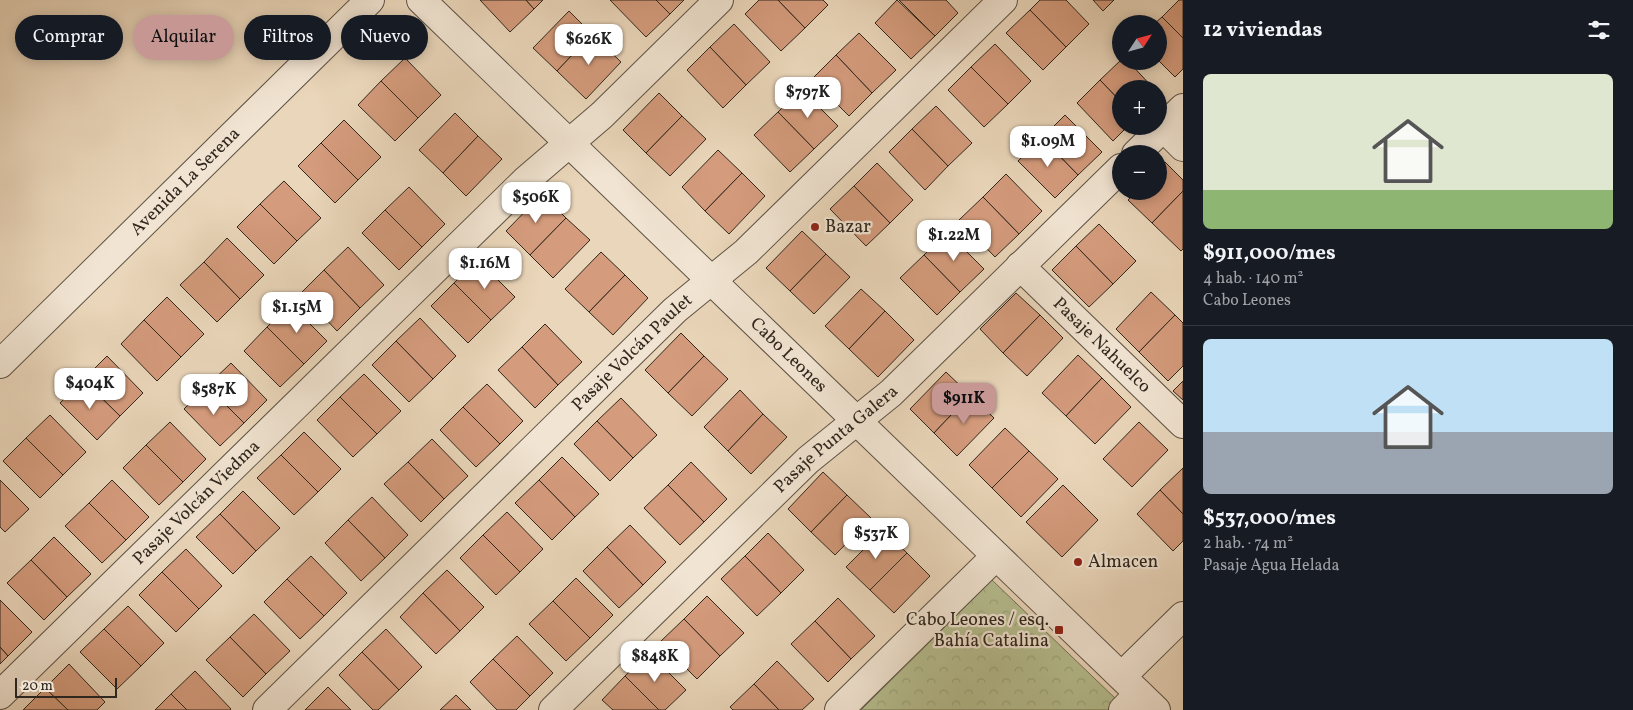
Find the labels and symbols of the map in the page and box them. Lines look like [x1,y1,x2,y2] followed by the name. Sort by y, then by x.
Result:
[1112,15,1168,70] north arrow
[554,23,624,66] pin: $626K
[773,76,843,119] pin: $797K
[125,122,246,242] street label: Avenida La Serena
[1007,126,1089,168] pin: $1.09M
[501,182,571,224] pin: $506K
[825,215,871,240] place label: Bazar
[913,220,995,262] pin: $1.22M
[809,221,821,233] marker: Bazar
[444,248,526,290] pin: $1.16M
[566,288,698,417] street label: Pasaje Volcán Paulet
[256,292,338,334] pin: $1.15M
[1047,292,1157,399] street label: Pasaje Nahuelco
[744,312,833,398] street label: Cabo Leones
[55,368,125,410] pin: $404K
[179,374,249,416] pin: $587K
[768,380,904,499] street label: Pasaje Punta Galera
[929,382,999,425] pin: $911K
[127,434,266,571] street label: Pasaje Volcán Viedma
[841,518,911,560] pin: $537K
[1088,550,1159,575] place label: Almacen
[1072,556,1084,568] marker: Almacen
[906,608,1049,654] place label: Cabo Leones / esq. Bahía Catalina
[1053,624,1065,636] marker: Cabo Leones / esq. Bahía Catalina
[620,640,690,683] pin: $848K
[15,675,118,698] scale bar

